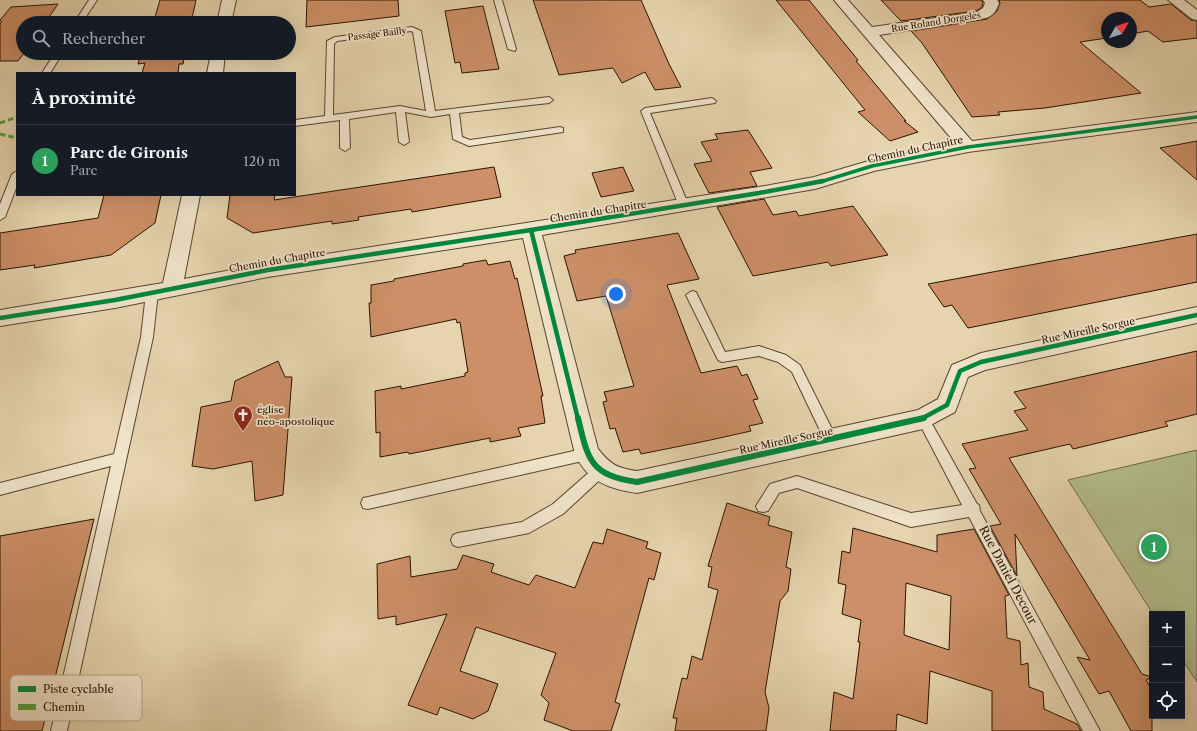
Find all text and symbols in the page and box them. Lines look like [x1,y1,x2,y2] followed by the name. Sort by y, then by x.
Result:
[890,9,982,34] street label: Rue Roland Dorgelès
[1101,12,1137,48] north arrow
[16,16,296,60] search box
[347,24,408,43] street label: Passage Bailly
[30,27,52,49] icon: search
[62,29,145,48] text: Rechercher
[32,88,136,108] text: À proximité
[866,133,965,166] street label: Chemin du Chapitre
[70,143,188,162] text: Parc de Gironis
[42,153,48,169] text: 1
[243,153,280,169] text: 120 m
[70,162,97,178] text: Parc
[549,197,648,226] street label: Chemin du Chapitre
[228,246,327,275] street label: Chemin du Chapitre
[606,284,626,304] your location
[1040,314,1136,347] street label: Rue Mireille Sorgue
[257,403,335,428] place label: église néo-apostolique
[232,404,254,432] church icon: église néo-apostolique
[738,424,834,457] street label: Rue Mireille Sorgue
[976,523,1041,627] street label: Rue Daniel Decour
[1141,532,1167,562] pin: 1
[1149,611,1185,719] map controls
[1149,611,1185,647] button: +
[1149,647,1185,683] button: −
[10,675,142,721] legend
[43,682,114,696] text: Piste cyclable
[1149,683,1185,719] button: locate
[43,700,85,714] text: Chemin

